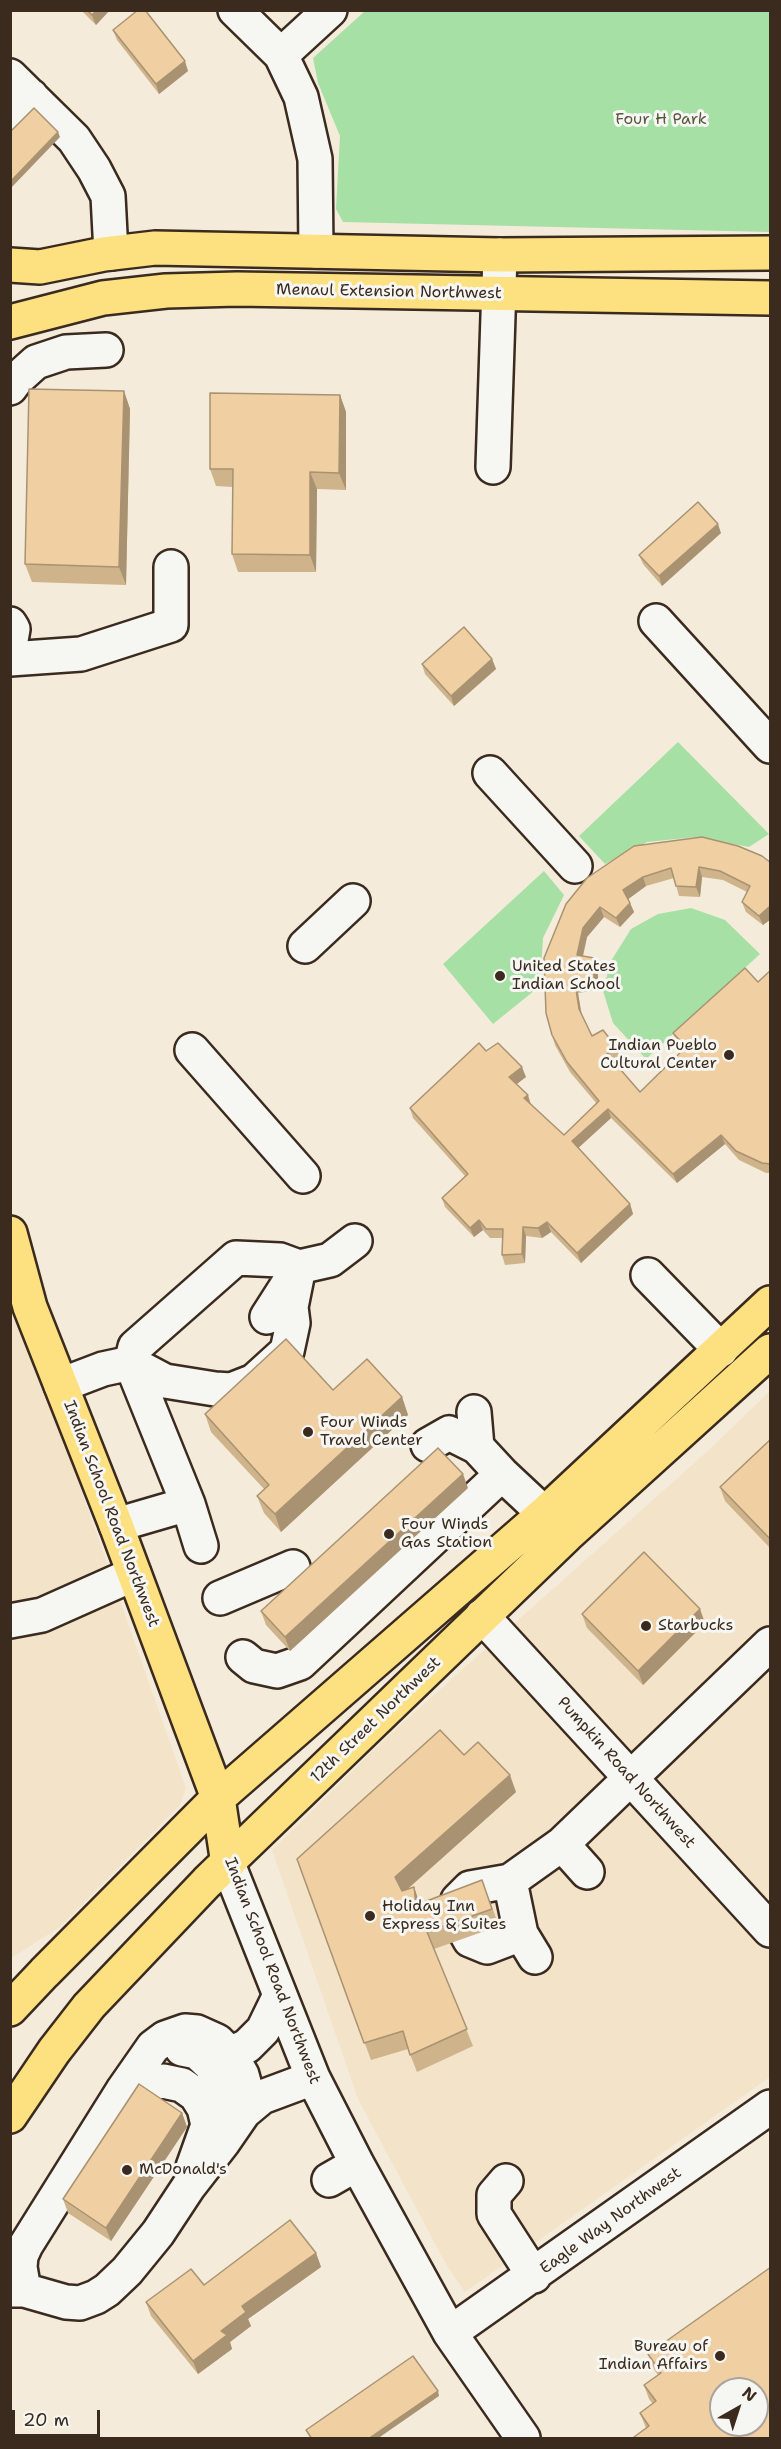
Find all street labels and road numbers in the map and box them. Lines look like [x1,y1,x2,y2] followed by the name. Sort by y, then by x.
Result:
[276,280,502,304] street label: Menaul Extension Northwest
[59,1398,163,1630] street label: Indian School Road Northwest
[307,1653,445,1787] street label: 12th Street Northwest
[553,1693,699,1853] street label: Pumpkin Road Northwest
[220,1855,324,2087] street label: Indian School Road Northwest
[537,2163,685,2279] street label: Eagle Way Northwest

